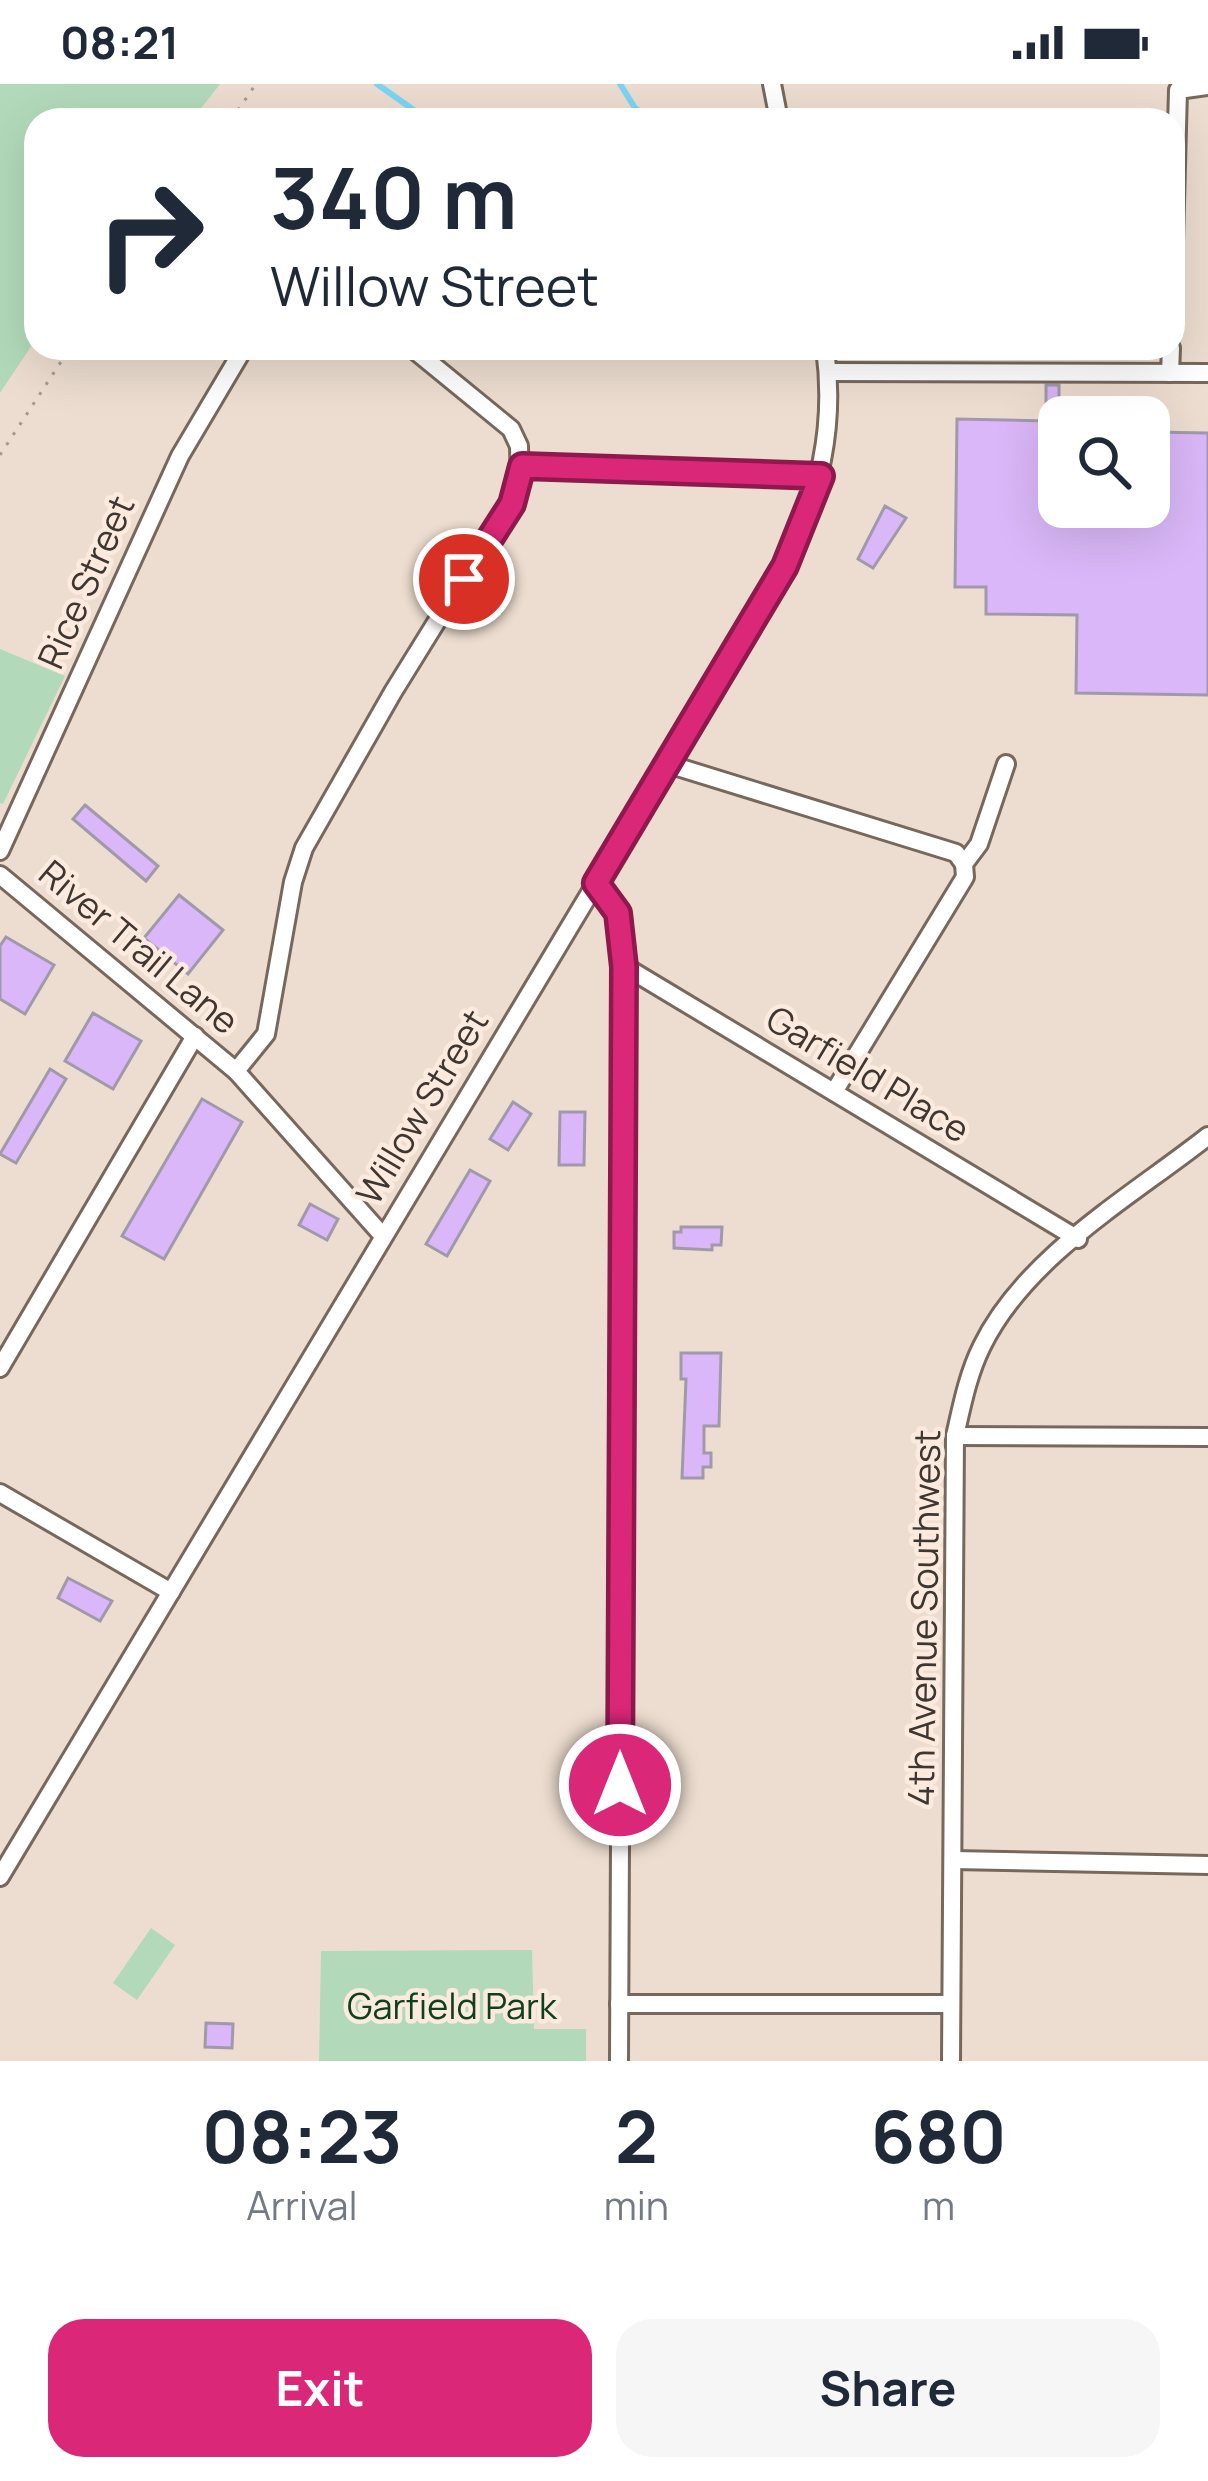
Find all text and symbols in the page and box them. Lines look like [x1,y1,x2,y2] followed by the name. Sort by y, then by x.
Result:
[60,11,179,73] text: 08:21
[270,139,518,254] text: 340 m
[72,156,228,312] icon: right
[270,248,599,322] text: Willow Street
[1038,396,1170,528] map controls
[1038,396,1170,528] button: search
[26,488,145,676] street label: Rice Street
[413,528,515,630] pin
[431,546,497,612] icon: arrive
[29,849,249,1045] street label: River Trail Lane
[758,994,979,1153] street label: Garfield Place
[344,1000,499,1213] street label: Willow Street
[896,1429,951,1807] street label: 4th Avenue Southwest
[557,1722,683,1848] position arrow
[347,1981,558,2030] park label: Garfield Park
[201,2086,402,2185] text: 08:23
[615,2086,658,2185] text: 2
[870,2086,1007,2185] text: 680
[246,2178,358,2232] text: Arrival
[604,2178,669,2232] text: min
[922,2178,955,2232] text: m
[48,2319,592,2457] button: Exit
[616,2319,1160,2457] button: Share

